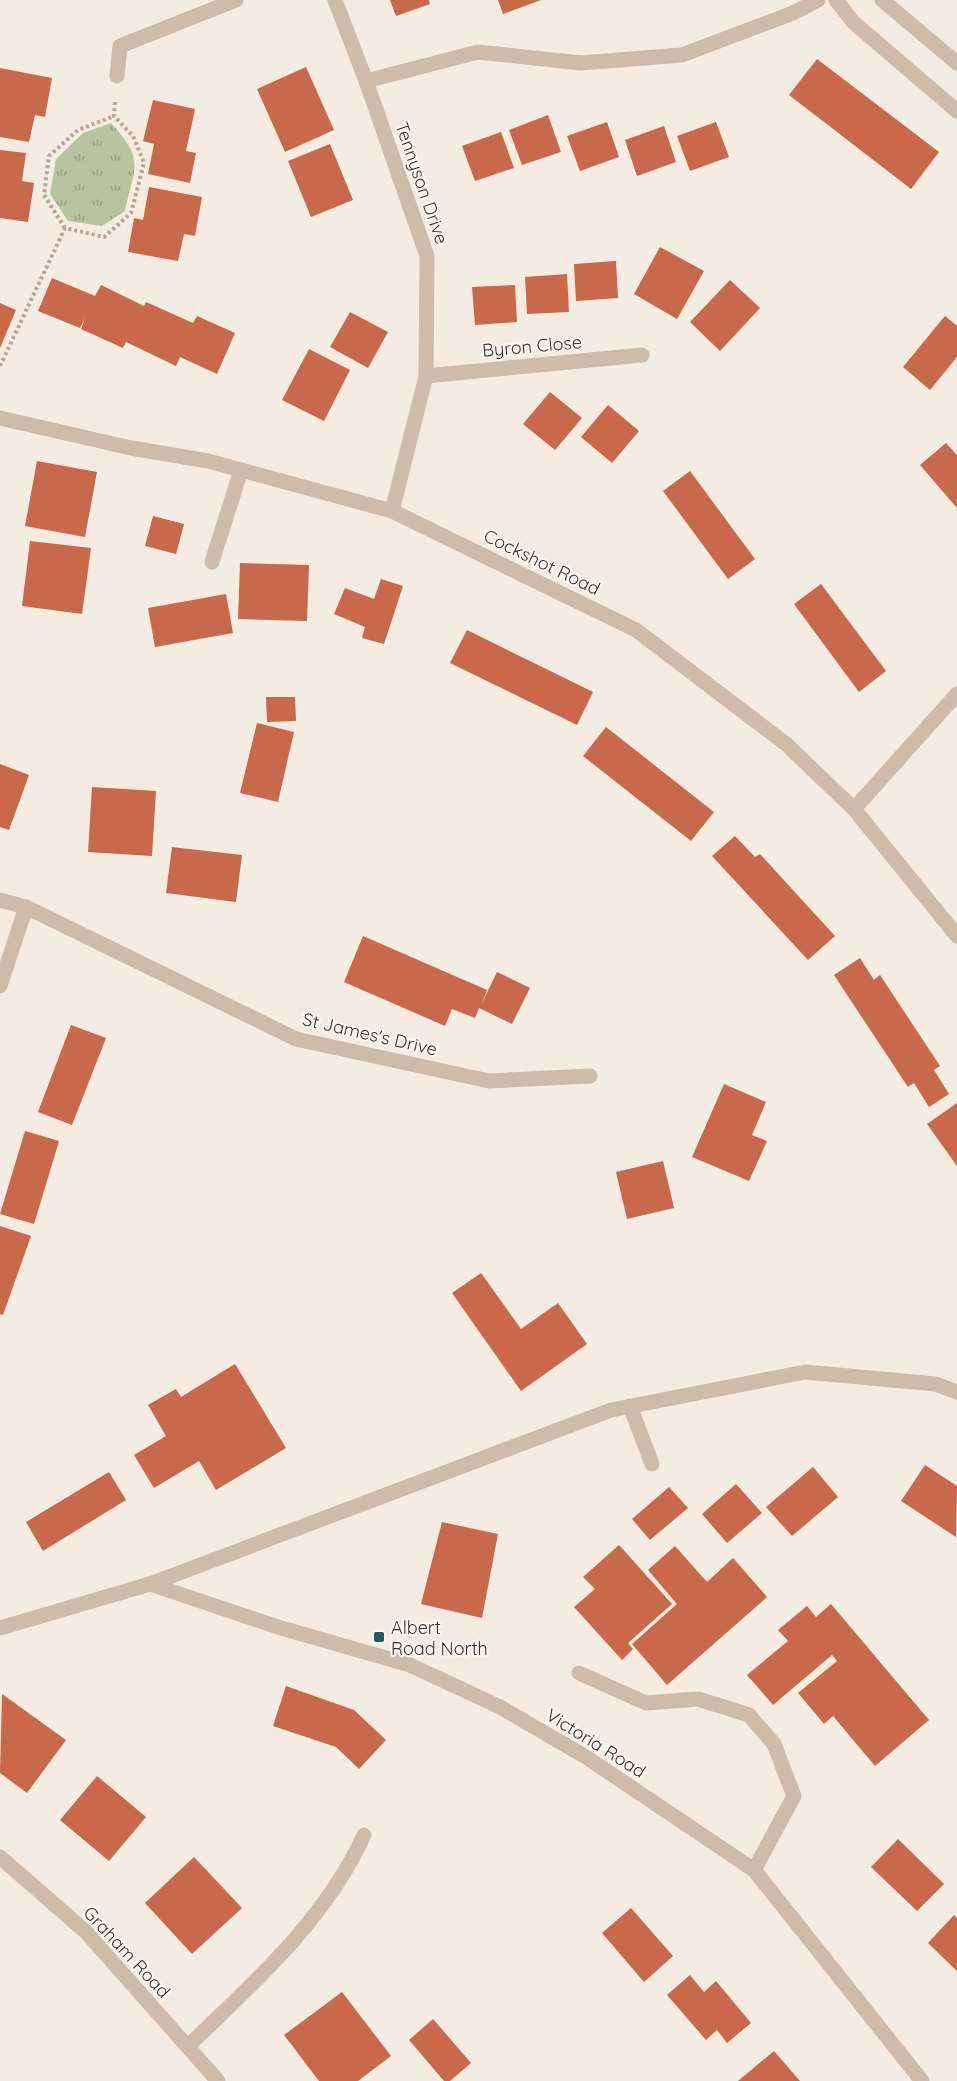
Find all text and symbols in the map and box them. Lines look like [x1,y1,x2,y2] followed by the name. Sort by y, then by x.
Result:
[390,119,454,247] street label: Tennyson Drive
[481,330,583,362] street label: Byron Close
[480,524,604,600] street label: Cockshot Road
[300,1007,440,1061] street label: St James's Drive
[391,1616,488,1660] place label: Albert Road North
[372,1630,386,1644] marker: Albert Road North
[542,1703,650,1783] street label: Victoria Road
[79,1901,175,2003] street label: Graham Road

